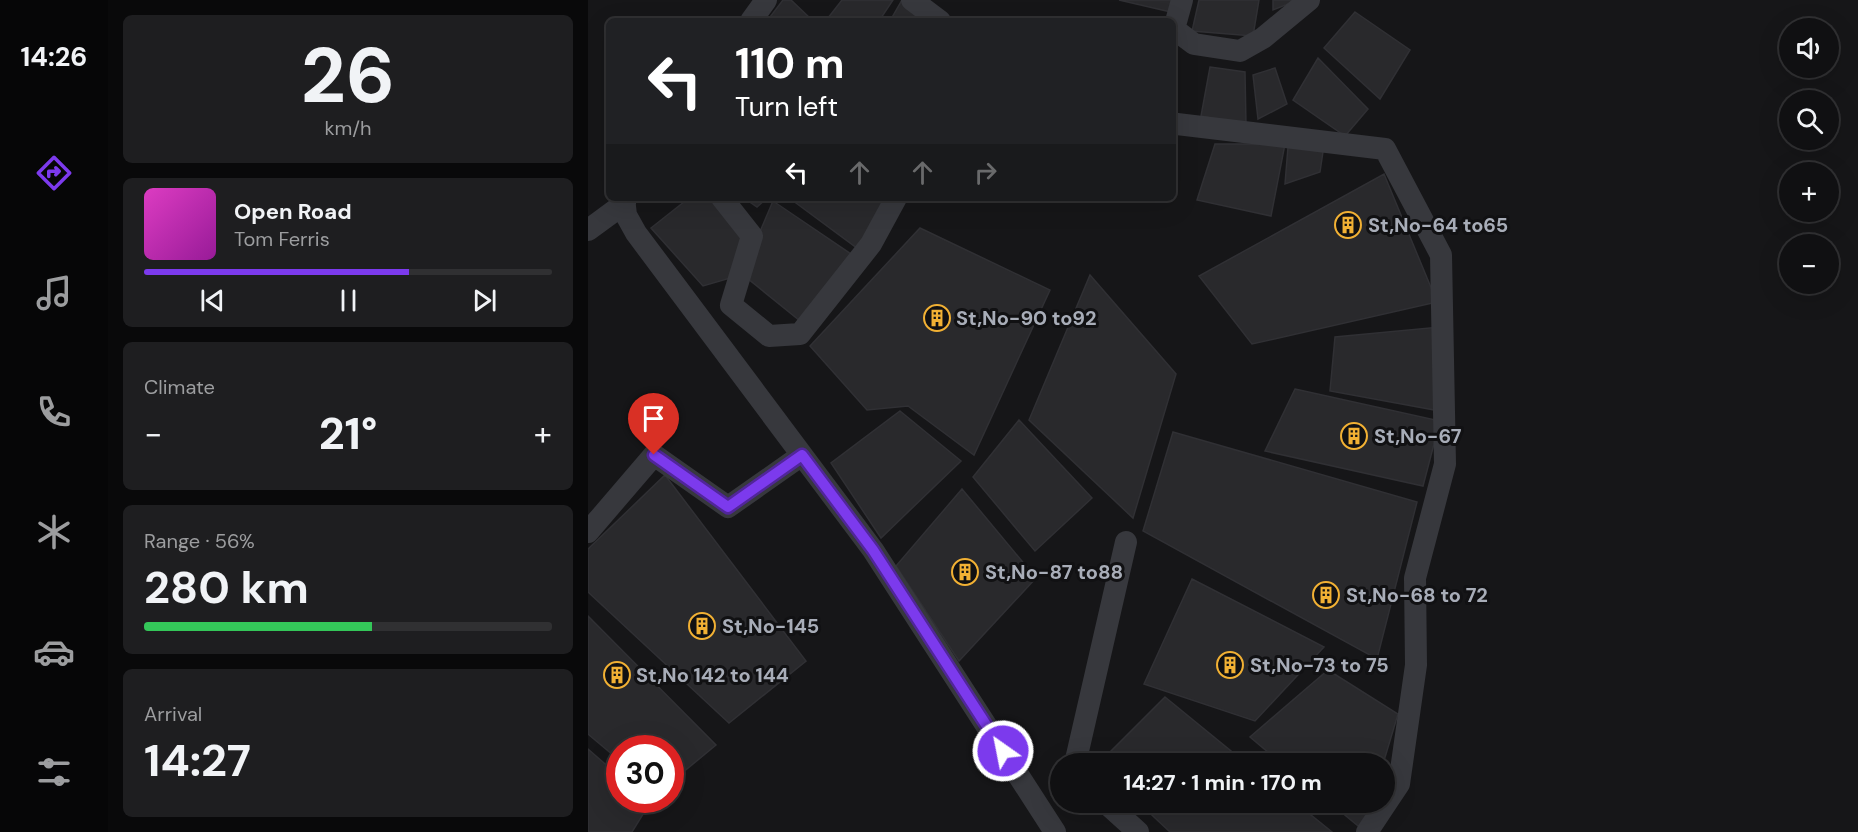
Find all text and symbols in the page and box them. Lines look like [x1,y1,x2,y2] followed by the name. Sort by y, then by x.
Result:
[1779,18,1839,294] map controls
[1779,18,1839,78] button: sound
[301,25,395,126] text: 26
[735,36,845,91] text: 110 m
[21,39,87,74] text: 14:26
[636,42,714,120] icon: left
[735,89,838,124] text: Turn left
[1779,90,1839,150] button: search
[324,115,372,141] text: km/h
[33,152,75,194] icon: directions
[780,156,813,189] icon: left
[843,156,876,189] icon: ahead
[906,156,939,189] icon: ahead
[969,156,1002,189] icon: right
[1779,162,1839,222] button: +
[234,197,352,226] text: Open Road
[1333,210,1363,240] building icon: St,No-64 to65
[1368,212,1508,238] place label: St,No-64 to65
[234,226,330,252] text: Tom Ferris
[1779,234,1839,294] button: −
[33,272,75,314] icon: music
[196,284,229,317] icon: previous
[332,284,365,317] icon: pause
[468,284,501,317] icon: next
[922,303,952,333] building icon: St,No-90 to92
[956,305,1096,331] place label: St,No-90 to92
[144,374,215,400] text: Climate
[33,391,75,433] icon: phone
[628,393,679,455] pin
[637,402,670,435] icon: arrive
[319,404,377,463] text: 21°
[144,412,162,455] text: −
[534,412,552,455] text: +
[1339,421,1369,451] building icon: St,No-67
[1374,423,1462,449] place label: St,No-67
[33,511,75,553] icon: climate
[144,528,255,554] text: Range · 56%
[950,557,980,587] building icon: St,No-87 to88
[144,558,309,617] text: 280 km
[985,559,1123,585] place label: St,No-87 to88
[1311,580,1341,610] building icon: St,No-68 to 72
[1346,582,1488,608] place label: St,No-68 to 72
[687,611,717,641] building icon: St,No-145
[722,613,819,639] place label: St,No-145
[33,631,75,673] icon: car
[1215,650,1245,680] building icon: St,No-73 to 75
[1250,652,1389,678] place label: St,No-73 to 75
[602,660,632,690] building icon: St,No 142 to 144
[636,662,789,688] place label: St,No 142 to 144
[144,701,202,727] text: Arrival
[971,719,1035,783] position arrow
[144,731,251,790] text: 14:27
[606,735,684,813] speed limit sign: 30
[33,751,75,793] icon: filters
[1123,768,1322,797] text: 14:27 · 1 min · 170 m

